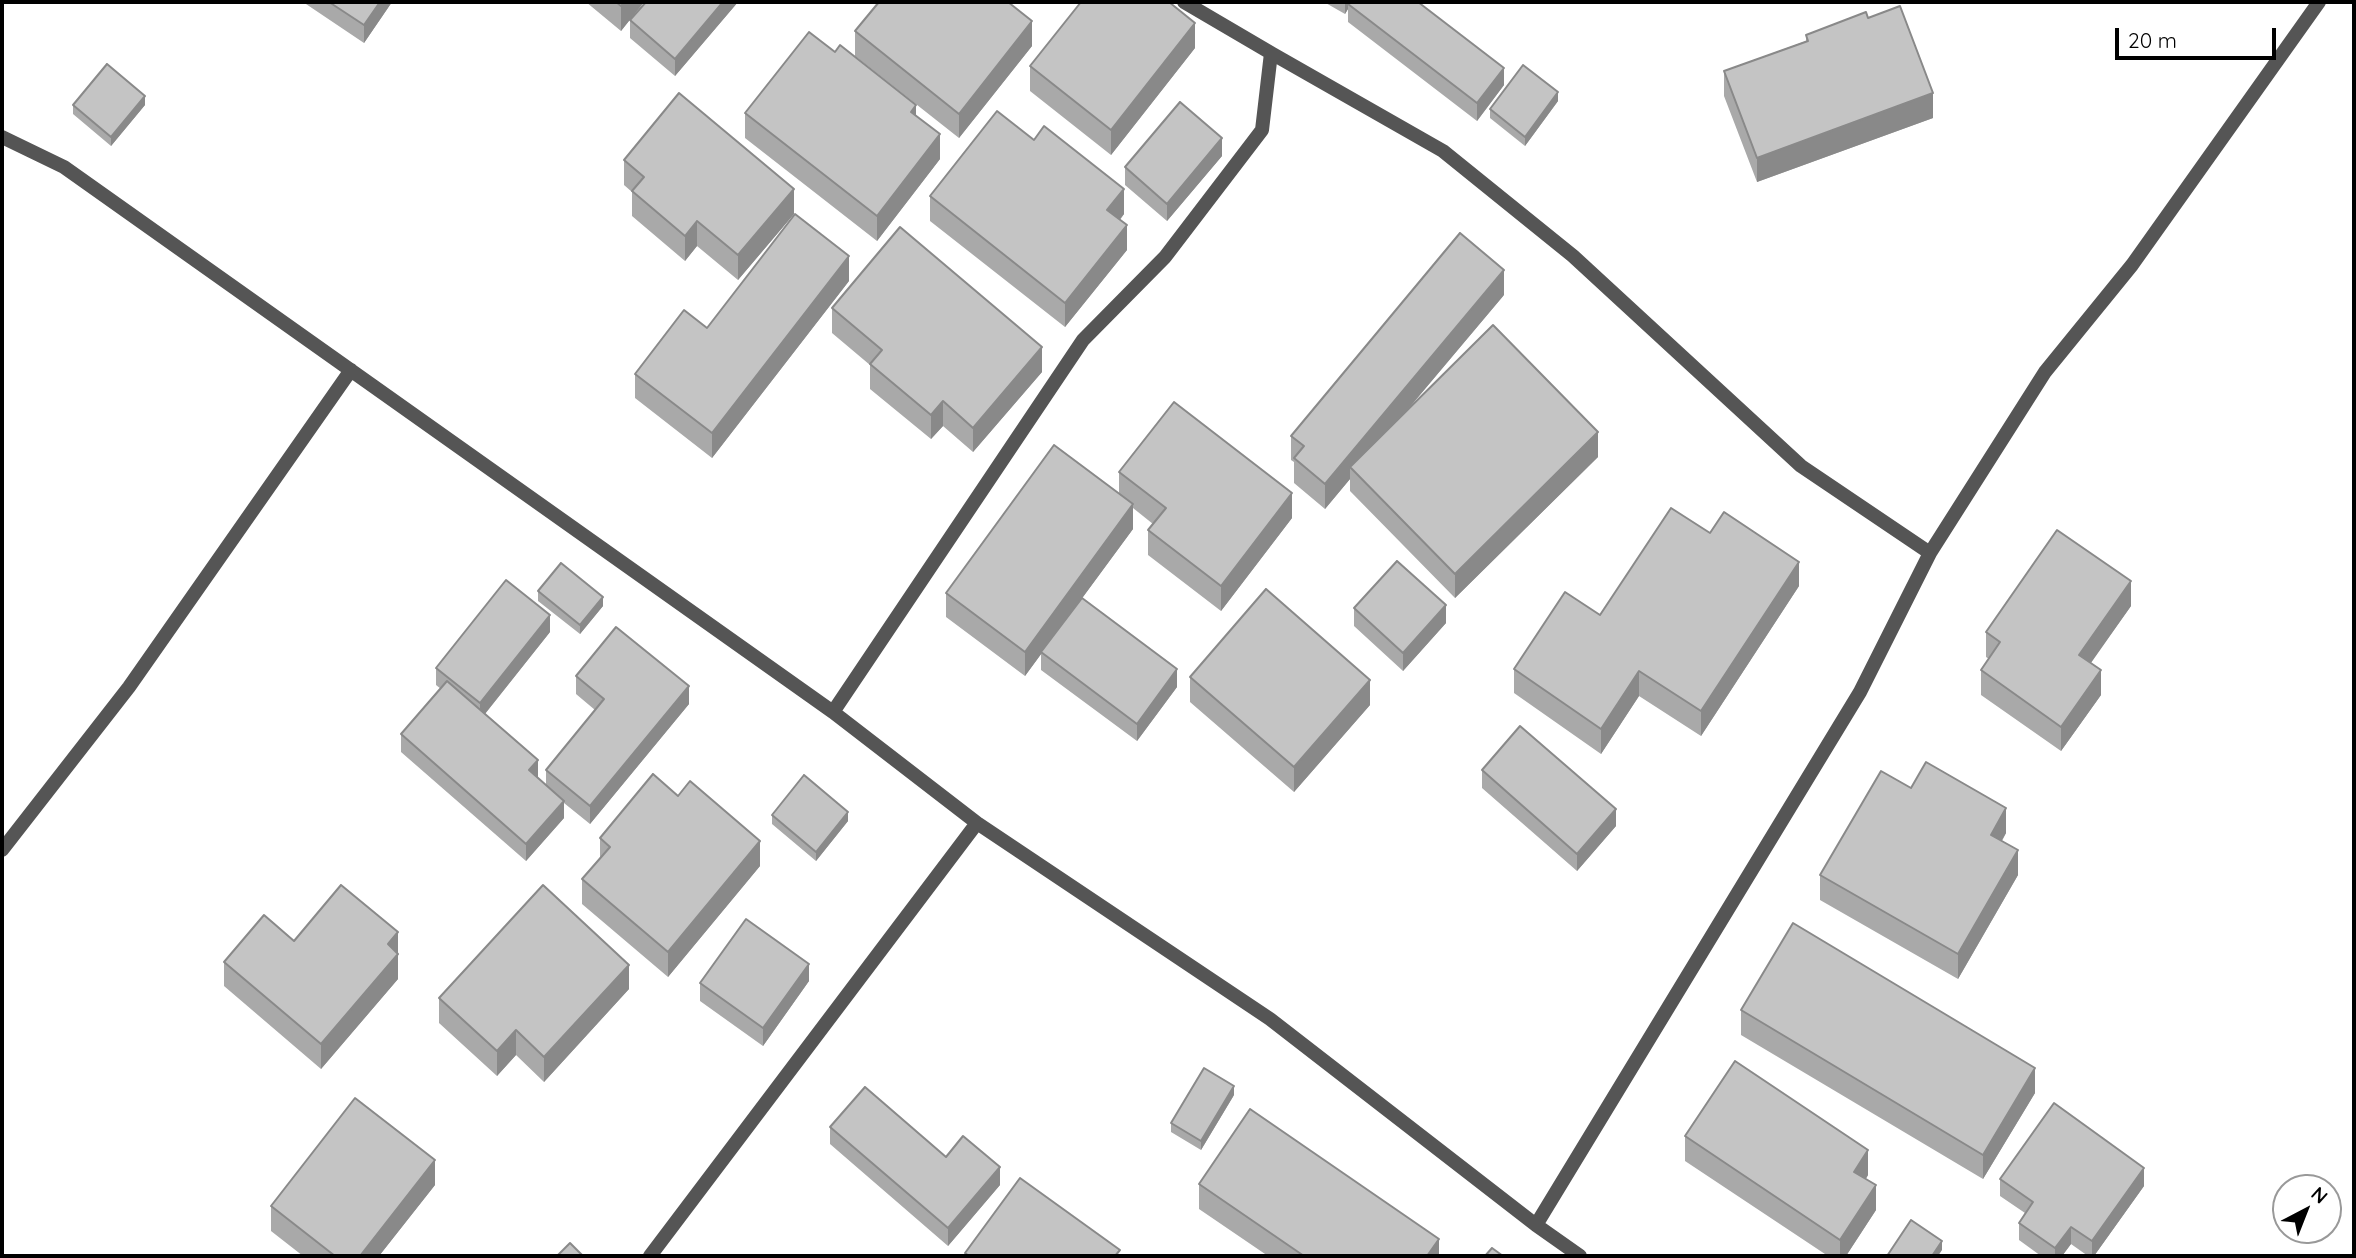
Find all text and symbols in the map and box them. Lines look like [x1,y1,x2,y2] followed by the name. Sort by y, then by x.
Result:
[2118,14,2279,58] scale bar
[2128,27,2177,53] text: 20 m
[2272,1174,2342,1244] north arrow
[2306,1181,2333,1208] text: N

